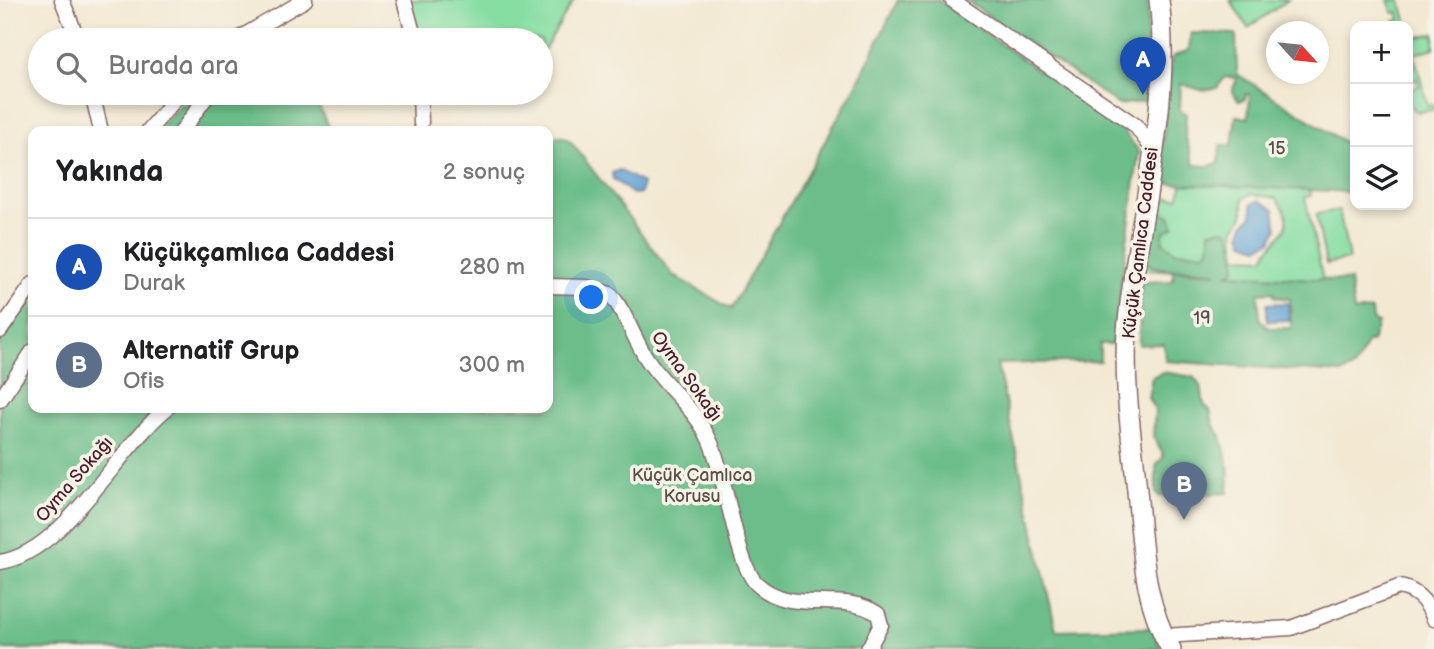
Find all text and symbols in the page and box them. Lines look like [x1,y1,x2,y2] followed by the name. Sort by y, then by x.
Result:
[1266,21,1329,84] north arrow
[1350,21,1413,210] map controls
[1350,21,1413,84] button: +
[28,28,553,105] search box
[1120,37,1166,95] pin: A
[52,48,90,86] icon: search
[108,51,239,82] text: Burada ara
[1350,84,1413,147] button: −
[1268,138,1286,159] park label: 15
[1118,146,1163,340] street label: Küçük Çamlıca Caddesi
[1350,147,1413,210] button: layers
[56,154,163,190] text: Yakında
[443,158,525,186] text: 2 sonuç
[123,238,394,269] text: Küçükçamlıca Caddesi
[72,253,86,281] text: A
[459,253,525,281] text: 280 m
[123,269,185,297] text: Durak
[574,280,608,314] your location
[1193,308,1211,329] park label: 19
[647,327,726,425] street label: Oyma Sokağı
[123,336,299,367] text: Alternatif Grup
[71,351,87,379] text: B
[459,351,525,379] text: 300 m
[123,367,164,395] text: Ofis
[32,432,117,526] street label: Oyma Sokağı
[1161,462,1207,520] pin: B
[632,465,752,507] park label: Küçük Çamlıca Korusu

